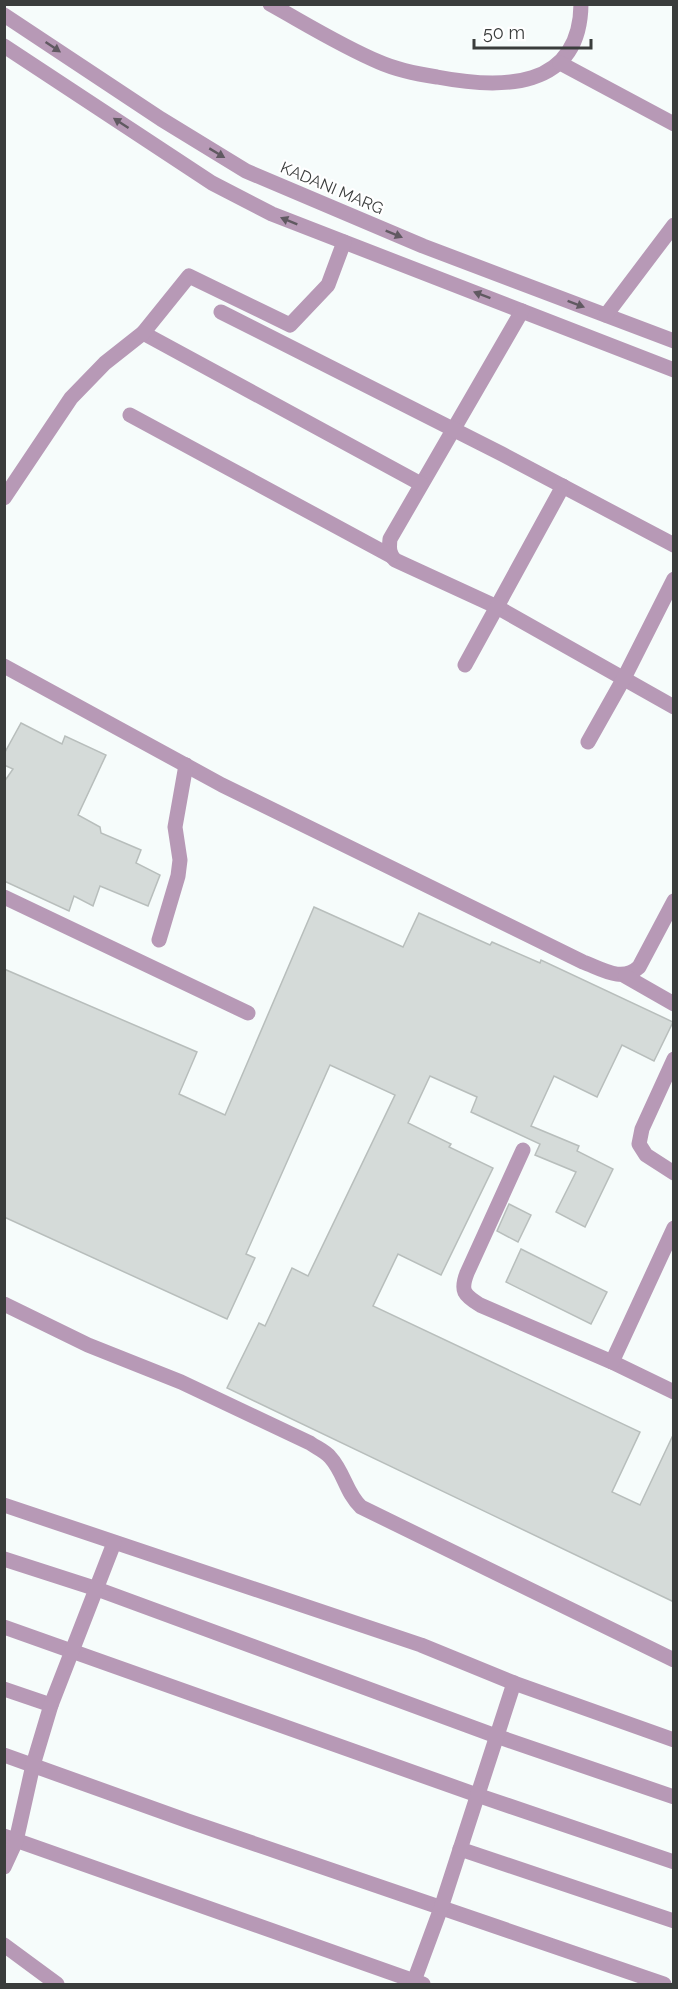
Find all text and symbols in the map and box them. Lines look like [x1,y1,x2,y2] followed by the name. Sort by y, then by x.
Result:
[474,12,591,50] scale bar
[483,22,525,43] text: 50 m
[45,41,61,52] one-way arrow
[113,118,129,129] one-way arrow
[209,148,225,159] one-way arrow
[278,158,386,218] street label: KADANI MARG
[280,215,298,225] one-way arrow
[385,230,403,239] one-way arrow
[473,290,491,300] one-way arrow
[567,300,585,309] one-way arrow

